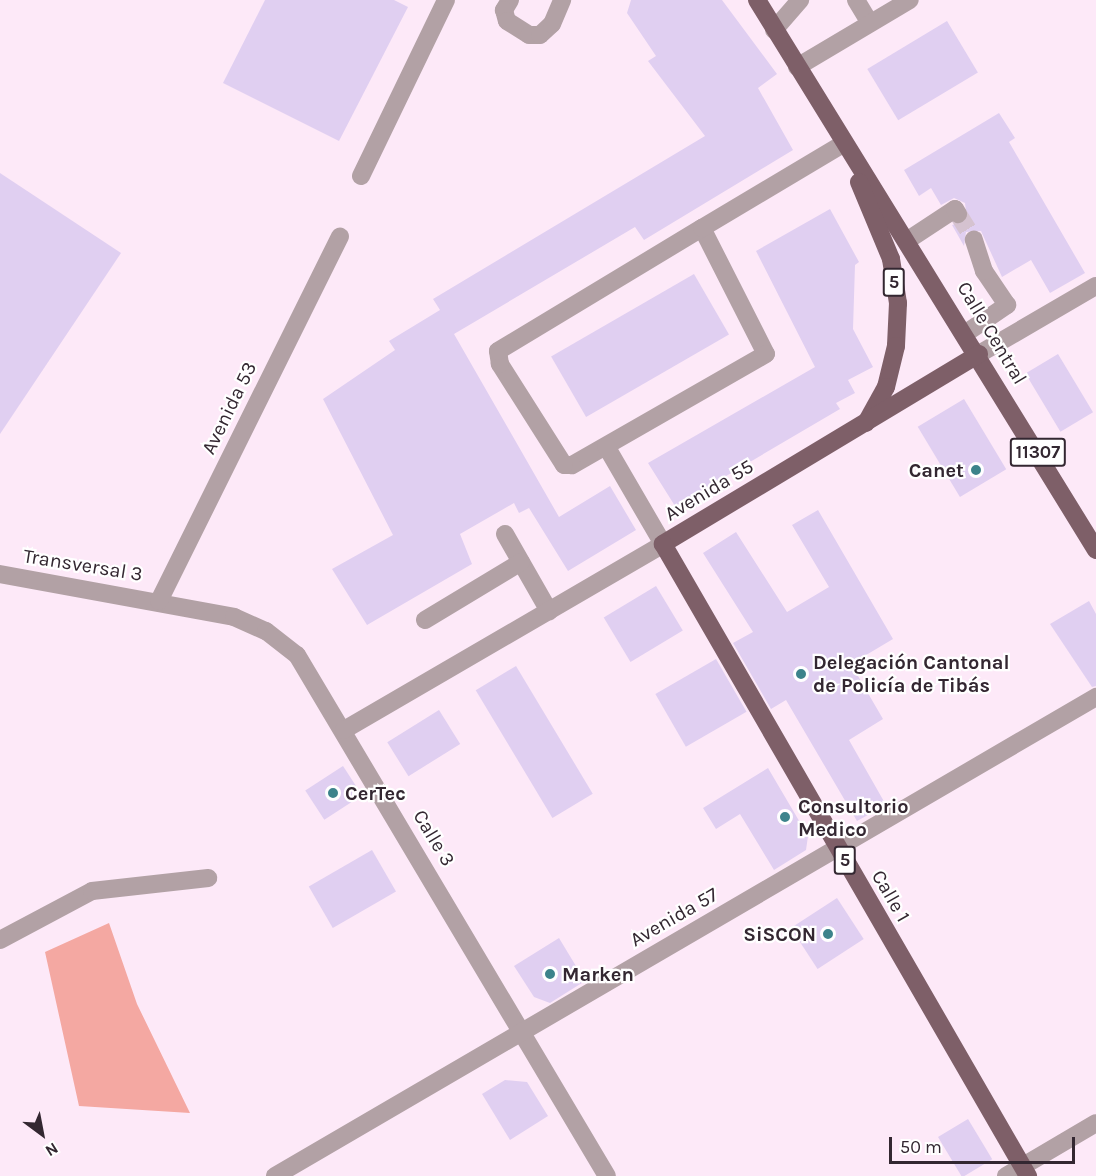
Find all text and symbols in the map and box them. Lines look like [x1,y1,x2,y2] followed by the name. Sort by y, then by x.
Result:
[882,267,906,297] road number: 5
[952,277,1032,389] street label: Calle Central
[196,358,262,458] street label: Avenida 53
[1010,437,1066,467] road number: 11307
[660,454,758,526] street label: Avenida 55
[909,458,964,482] place label: Canet
[969,463,983,477] marker: Canet
[22,544,144,586] street label: Transversal 3
[813,650,1010,697] place label: Delegación Cantonal de Policía de Tibás
[794,667,808,681] marker: Delegación Cantonal de Policía de Tibás
[345,781,406,805] place label: CerTec
[326,786,340,800] marker: CerTec
[798,794,909,841] place label: Consultorio Medico
[408,806,460,870] street label: Calle 3
[776,808,794,826] marker: Consultorio Medico
[833,845,857,875] road number: 5
[867,866,915,926] street label: Calle 1
[626,882,722,952] street label: Avenida 57
[743,922,816,946] place label: SiSCON
[821,927,835,941] marker: SiSCON
[562,962,634,986] place label: Marken
[543,967,557,981] marker: Marken
[12,1104,72,1164] north arrow
[892,1125,1078,1163] scale bar
[900,1136,942,1158] text: 50 m
[42,1139,62,1161] text: N

